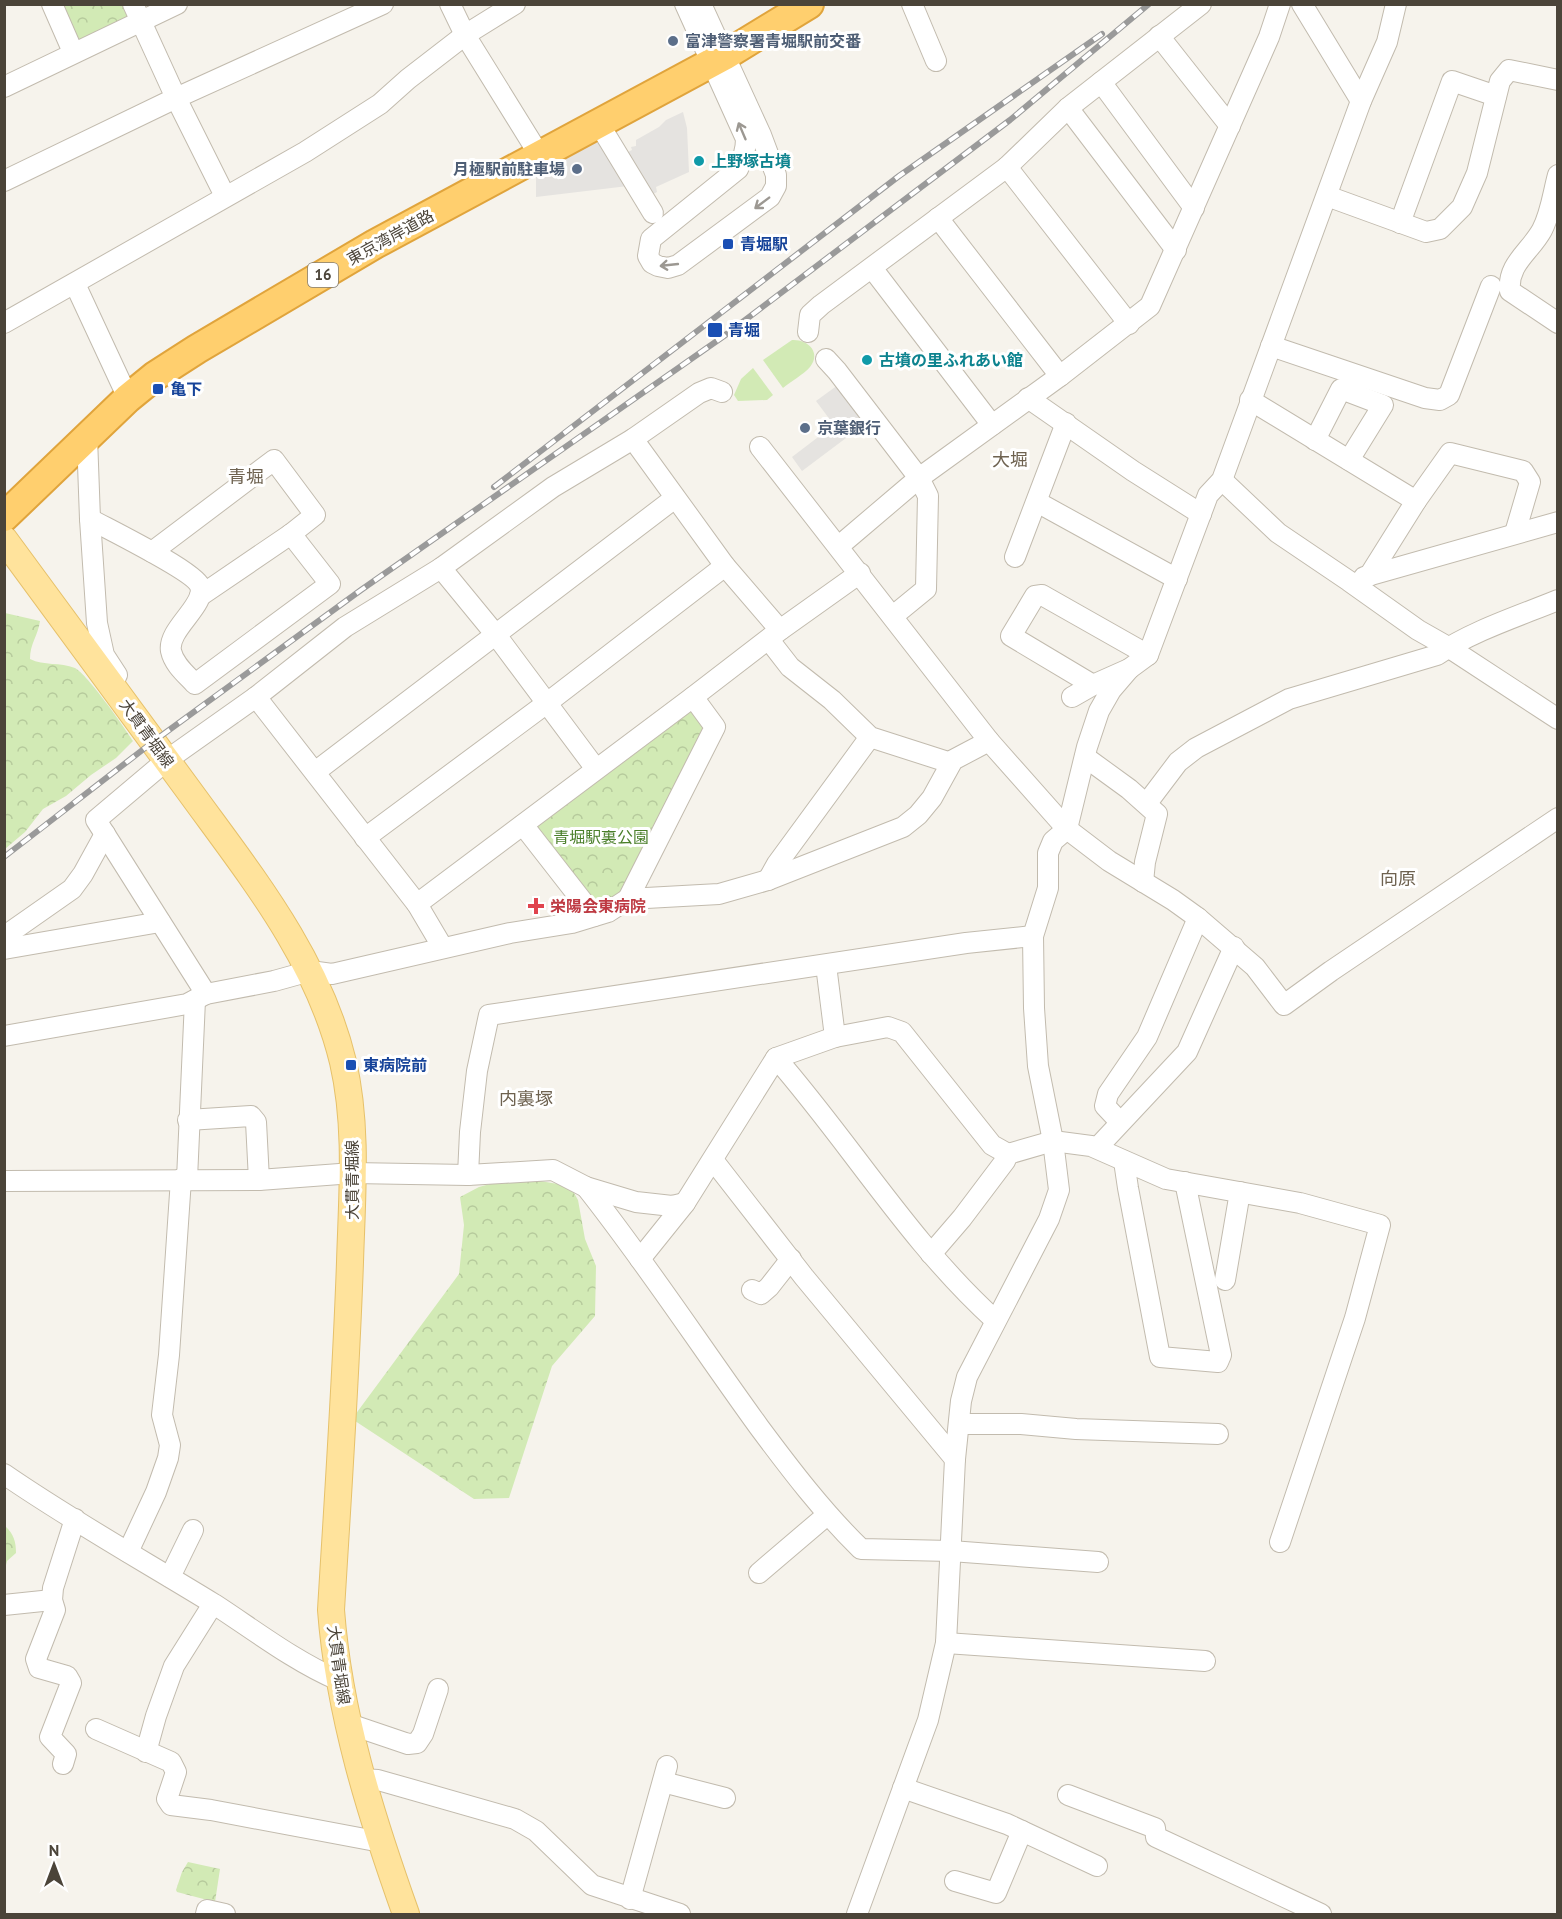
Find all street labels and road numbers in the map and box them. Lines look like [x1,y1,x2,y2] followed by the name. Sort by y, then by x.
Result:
[343,205,437,269] street label: 東京湾岸道路
[308,263,338,287] road number: 16
[115,695,179,771] street label: 大貫青堀線
[342,1140,362,1220] street label: 大貫青堀線
[324,1624,354,1706] street label: 大貫青堀線

